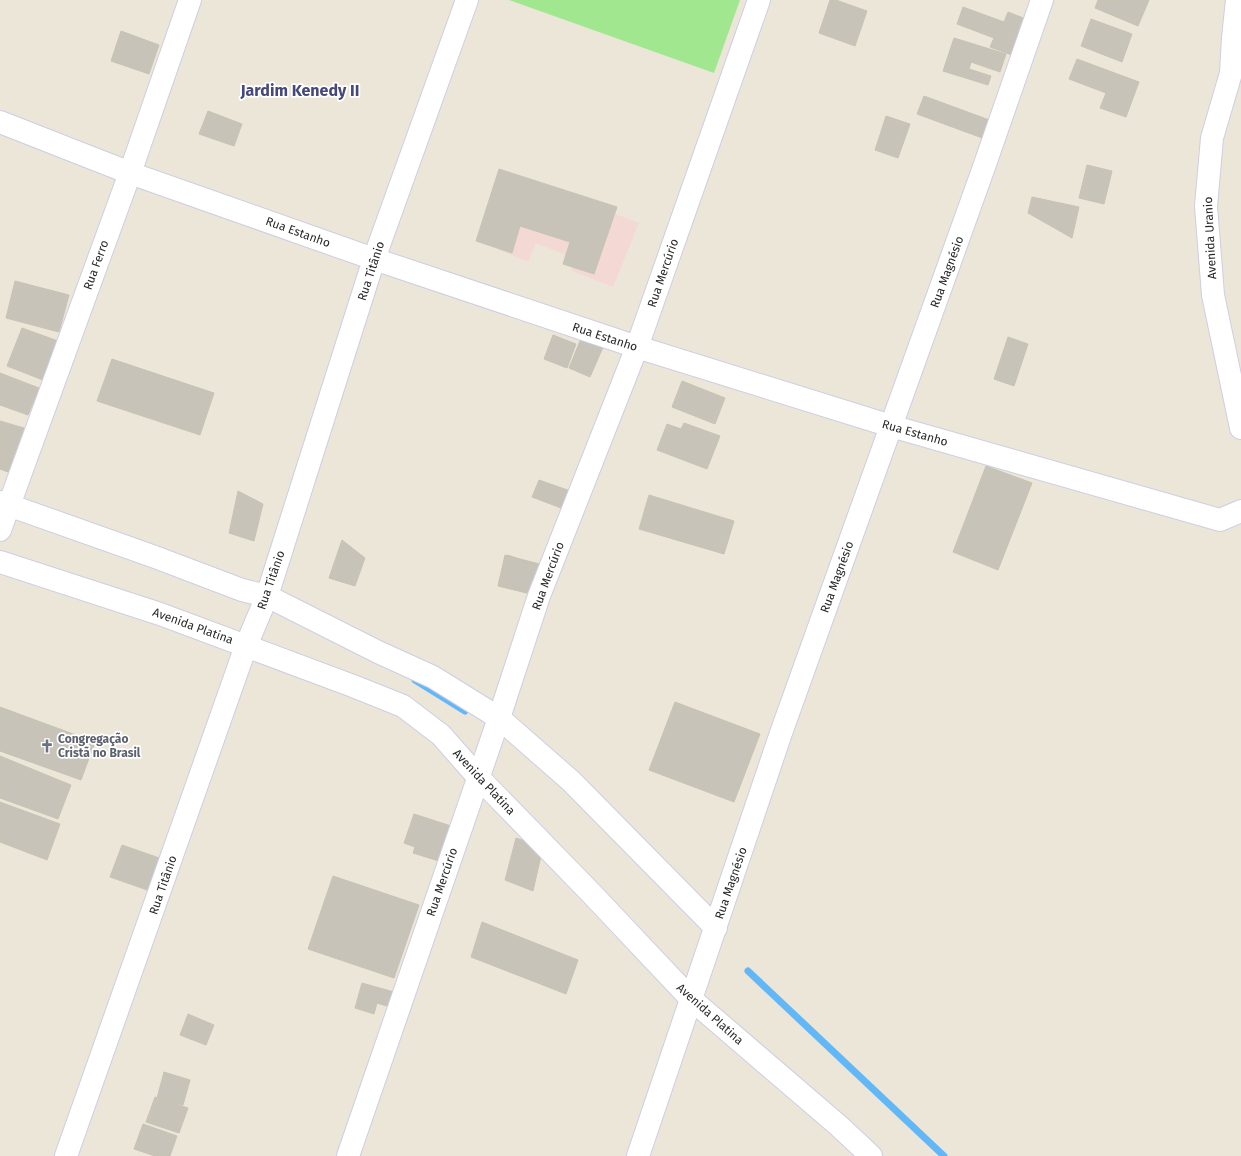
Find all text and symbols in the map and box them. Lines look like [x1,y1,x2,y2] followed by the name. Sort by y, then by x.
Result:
[240,81,360,100] district label: Jardim Kenedy II
[1201,196,1219,280] street label: Avenida Uranio
[264,214,332,250] street label: Rua Estanho
[928,234,966,310] street label: Rua Magnésio
[645,237,681,309] street label: Rua Mercúrio
[81,238,111,292] street label: Rua Ferro
[355,239,387,303] street label: Rua Titânio
[571,320,639,354] street label: Rua Estanho
[881,417,949,449] street label: Rua Estanho
[818,539,856,615] street label: Rua Magnésio
[529,540,567,612] street label: Rua Mercúrio
[254,549,288,611] street label: Rua Titânio
[151,605,235,647] street label: Avenida Platina
[58,732,141,760] place label: Congregação Cristã no Brasil
[39,738,55,754] church icon: Congregação Cristã no Brasil
[450,746,518,818] street label: Avenida Platina
[712,845,750,921] street label: Rua Magnésio
[424,846,460,918] street label: Rua Mercúrio
[146,854,180,916] street label: Rua Titânio
[674,980,746,1048] street label: Avenida Platina

